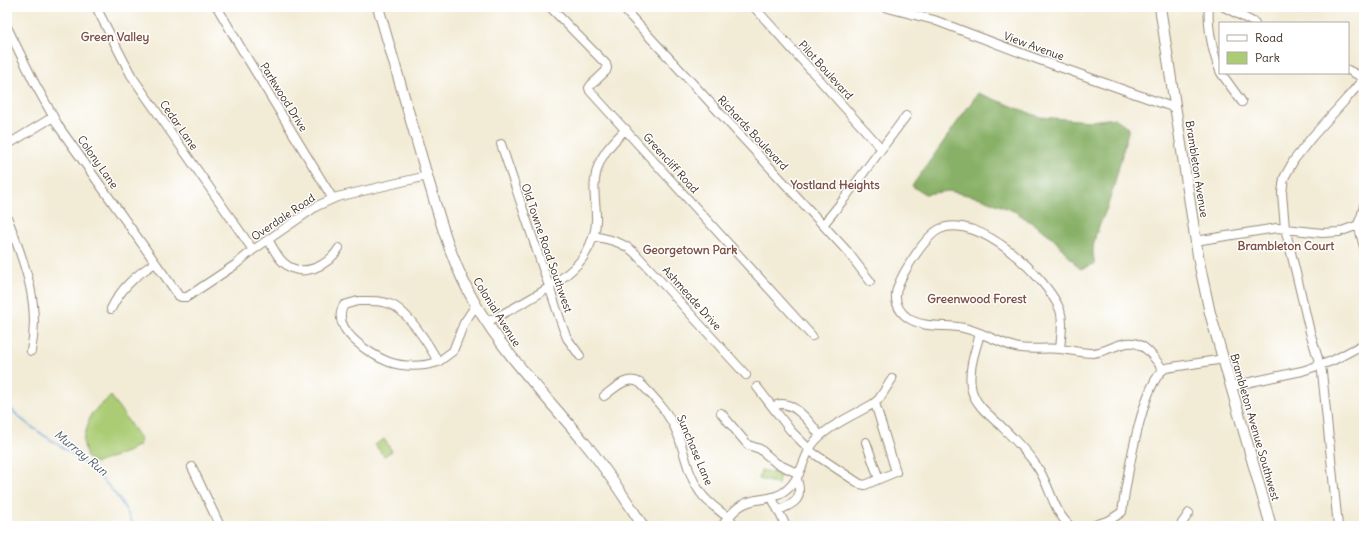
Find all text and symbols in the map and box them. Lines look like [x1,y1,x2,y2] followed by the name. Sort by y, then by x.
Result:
[1219,22,1349,74] legend
[81,29,149,45] district label: Green Valley
[1002,29,1066,63] street label: View Avenue
[1255,30,1283,45] text: Road
[796,38,857,103] street label: Pilot Boulevard
[1255,50,1280,65] text: Park
[257,60,311,134] street label: Parkwood Drive
[715,93,791,174] street label: Richards Boulevard
[157,98,201,153] street label: Cedar Lane
[1182,120,1212,218] street label: Brambleton Avenue
[640,130,702,196] street label: Greencliff Road
[75,133,121,191] street label: Colony Lane
[789,177,880,193] district label: Yostland Heights
[518,182,576,314] street label: Old Towne Road Southwest
[249,190,318,243] street label: Overdale Road
[1238,238,1335,253] district label: Brambleton Court
[643,242,737,258] district label: Georgetown Park
[660,263,724,333] street label: Ashmeade Drive
[470,275,524,349] street label: Colonial Avenue
[927,291,1028,306] district label: Greenwood Forest
[1227,352,1283,502] street label: Brambleton Avenue Southwest
[674,413,716,487] street label: Sunchase Lane
[52,427,112,479] water label: Murray Run

